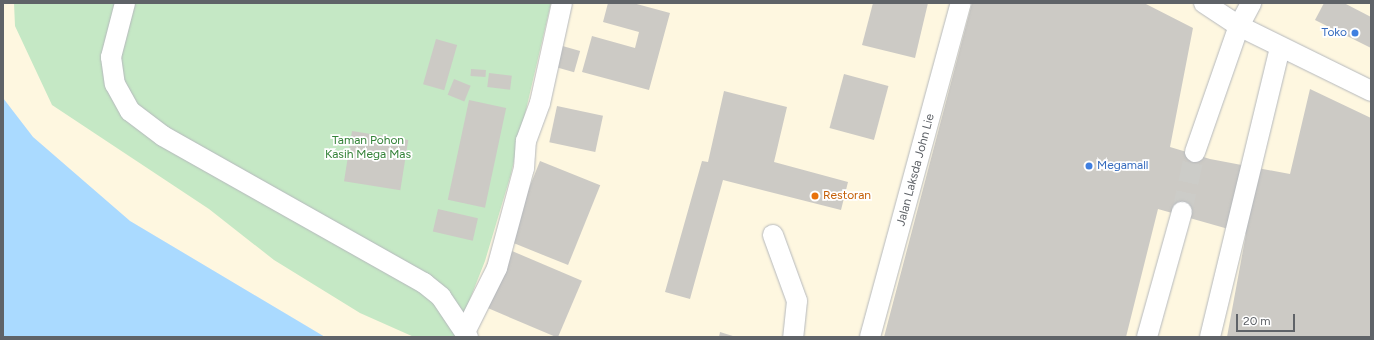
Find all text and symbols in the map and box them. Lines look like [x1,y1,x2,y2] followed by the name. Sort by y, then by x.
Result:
[1322,26,1347,40] place label: Toko
[1350,28,1360,38] marker: Toko
[894,112,938,228] street label: Jalan Laksda John Lie
[325,134,411,162] park label: Taman Pohon Kasih Mega Mas
[1097,159,1148,173] place label: Megamall
[1084,161,1094,171] marker: Megamall
[823,189,871,203] place label: Restoran
[810,191,820,201] marker: Restoran
[1238,306,1297,332] scale bar
[1243,314,1271,328] text: 20 m

